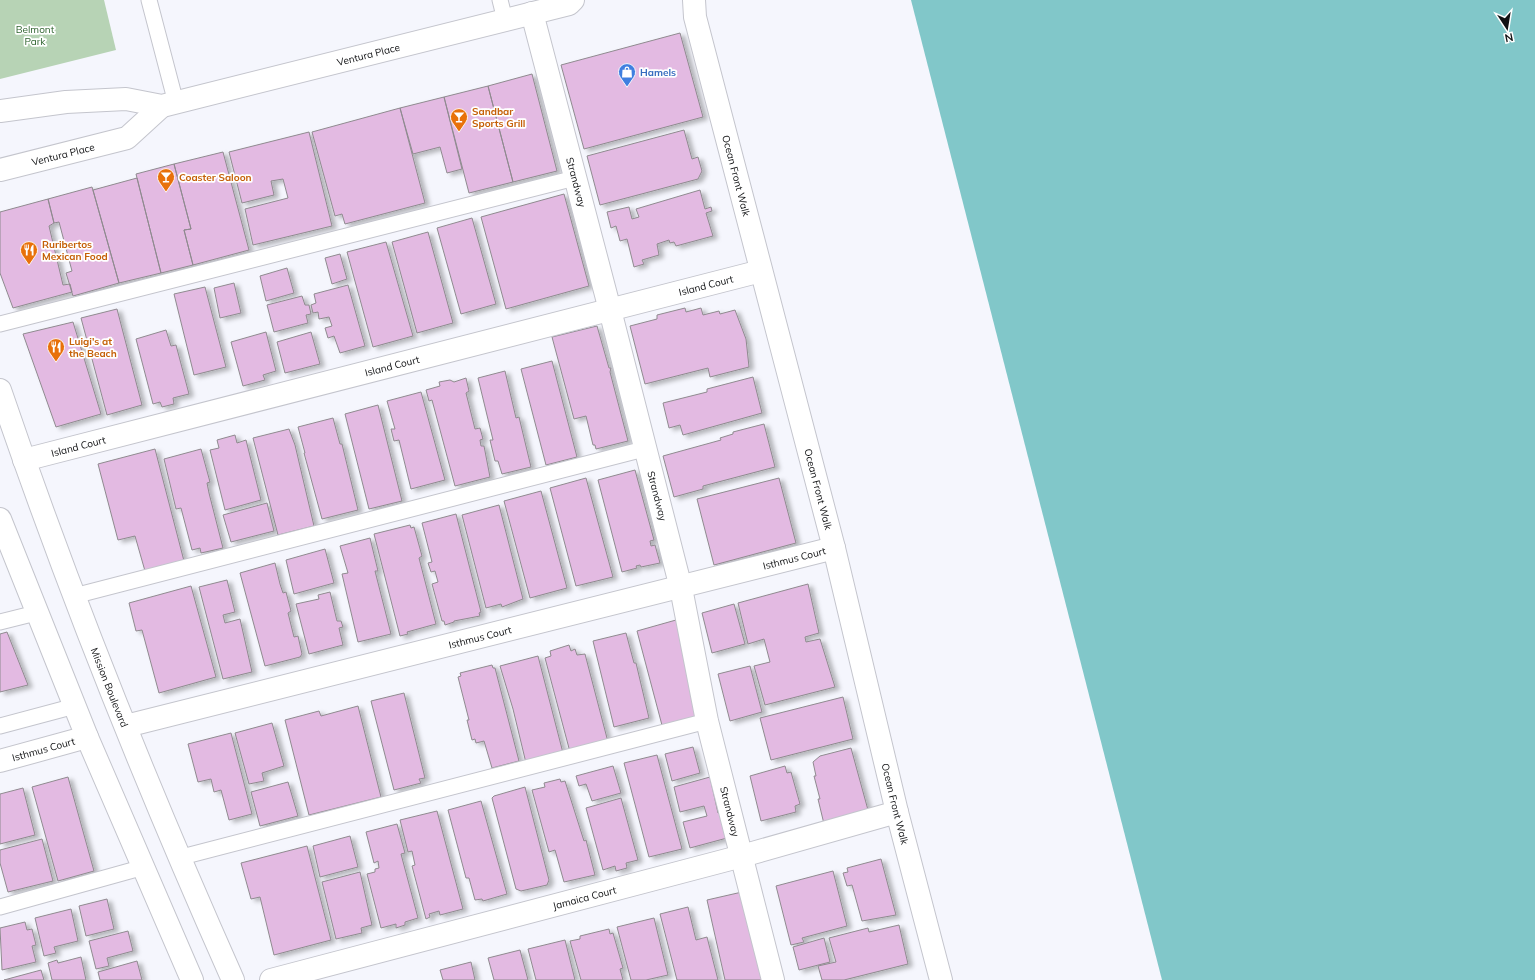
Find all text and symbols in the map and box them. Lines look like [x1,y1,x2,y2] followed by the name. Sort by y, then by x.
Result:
[1487,8,1527,48] north arrow
[16,23,55,48] park label: Belmont Park
[1504,30,1515,45] text: N
[336,41,401,69] street label: Ventura Place
[617,62,637,87] shop icon: Hamels
[640,66,676,79] place label: Hamels
[472,105,525,130] place label: Sandbar Sports Grill
[449,107,469,132] bar icon: Sandbar Sports Grill
[719,134,753,219] street label: Ocean Front Walk
[30,140,96,169] street label: Ventura Place
[563,156,589,209] street label: Strandway
[156,167,176,192] bar icon: Coaster Saloon
[179,171,252,184] place label: Coaster Saloon
[42,238,108,263] place label: Ruribertos Mexican Food
[19,240,39,265] restaurant icon: Ruribertos Mexican Food
[677,272,735,299] street label: Island Court
[69,335,117,360] place label: Luigi's at the Beach
[46,337,66,362] restaurant icon: Luigi's at the Beach
[364,353,421,379] street label: Island Court
[50,433,108,460] street label: Island Court
[801,447,835,532] street label: Ocean Front Walk
[644,470,670,523] street label: Strandway
[761,544,828,573] street label: Isthmus Court
[447,623,513,652] street label: Isthmus Court
[88,646,131,729] street label: Mission Boulevard
[11,735,77,764] street label: Isthmus Court
[879,762,911,847] street label: Ocean Front Walk
[717,785,742,839] street label: Strandway
[551,883,618,913] street label: Jamaica Court

